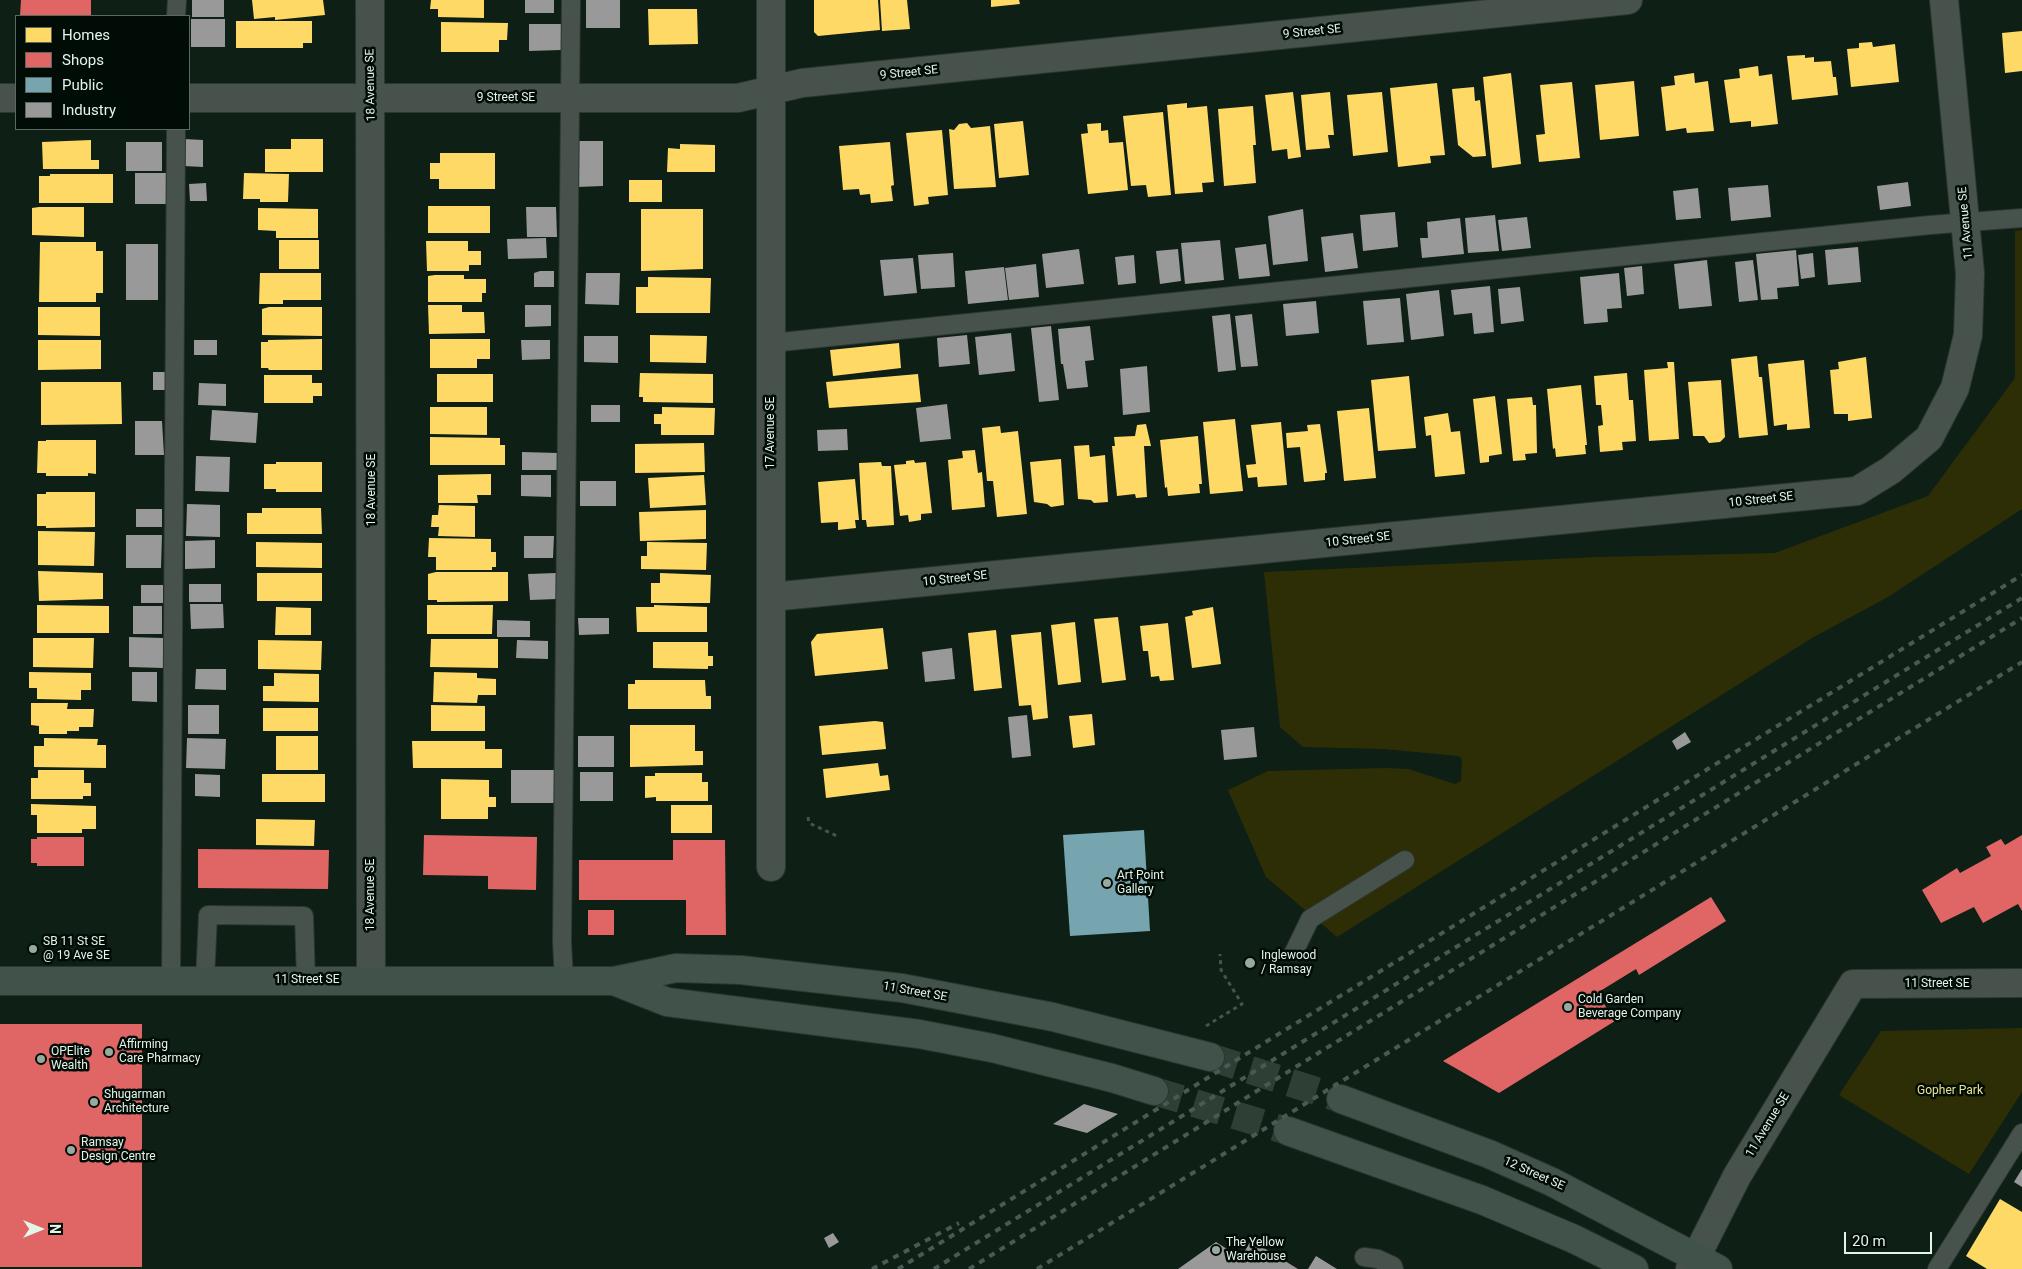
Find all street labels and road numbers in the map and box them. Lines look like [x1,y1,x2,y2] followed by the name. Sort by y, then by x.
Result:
[1282,22,1342,42] street label: 9 Street SE
[363,49,379,121] street label: 18 Avenue SE
[879,63,939,83] street label: 9 Street SE
[477,91,535,105] street label: 9 Street SE
[1956,186,1976,260] street label: 11 Avenue SE
[764,397,778,469] street label: 17 Avenue SE
[365,454,379,526] street label: 18 Avenue SE
[1728,489,1794,511] street label: 10 Street SE
[1325,529,1391,551] street label: 10 Street SE
[922,568,988,590] street label: 10 Street SE
[364,859,378,931] street label: 18 Avenue SE
[274,973,340,987] street label: 11 Street SE
[1904,977,1970,991] street label: 11 Street SE
[882,979,948,1005] street label: 11 Street SE
[1743,1090,1793,1160] street label: 11 Avenue SE
[1501,1154,1567,1194] street label: 12 Street SE

